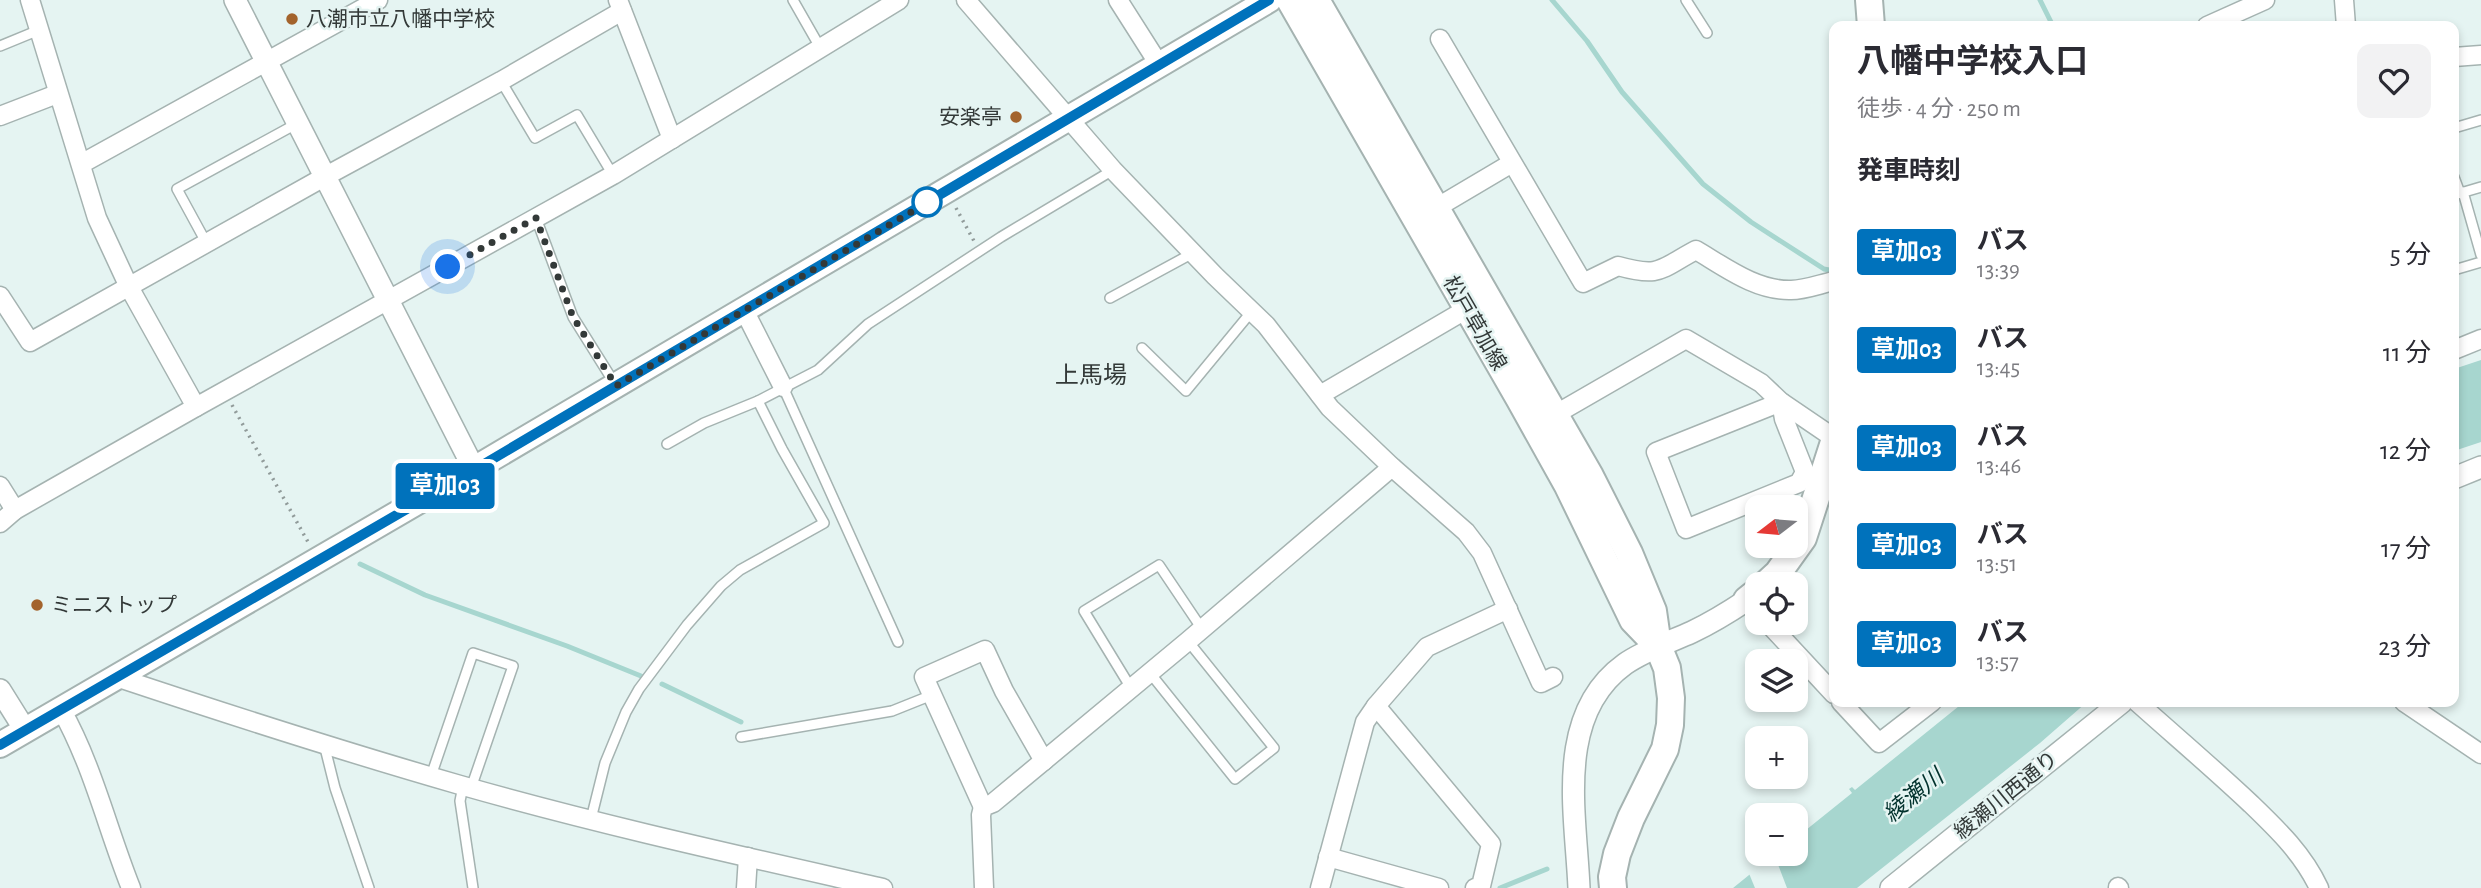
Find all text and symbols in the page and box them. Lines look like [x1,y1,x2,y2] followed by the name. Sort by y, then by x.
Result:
[306,8,495,30] place label: 八潮市立八幡中学校
[284,11,300,27] marker: 八潮市立八幡中学校
[2357,44,2431,118] button: heart
[1857,46,2088,79] text: 八幡中学校入口
[1857,98,2021,121] text: 徒歩 · 4 分 · 250 m
[939,106,1002,128] place label: 安楽亭
[1008,109,1024,125] marker: 安楽亭
[1857,158,1961,184] text: 発車時刻
[912,187,942,217] unlabelled marker
[1977,228,2029,254] text: バス
[1871,240,1942,264] text: 草加03
[2390,242,2431,268] text: 5 分
[430,249,465,284] your location
[1977,259,2020,282] text: 13:39
[1439,272,1511,374] street label: 松戸草加線
[1977,326,2029,352] text: バス
[1871,338,1942,362] text: 草加03
[2383,340,2431,366] text: 11 分
[1977,357,2020,380] text: 13:45
[1055,363,1127,388] district label: 上馬場
[1977,424,2029,450] text: バス
[1871,436,1942,460] text: 草加03
[2380,438,2431,464] text: 12 分
[1977,455,2021,478] text: 13:46
[396,463,494,509] line badge: 草加03
[410,474,480,498] text: 草加03
[1745,495,1808,558] north arrow
[1745,495,1808,866] map controls
[1977,522,2029,548] text: バス
[1871,534,1942,558] text: 草加03
[2381,536,2431,562] text: 17 分
[1977,553,2017,576] text: 13:51
[1745,572,1808,635] button: locate
[51,594,177,616] place label: ミニストップ
[29,597,45,613] marker: ミニストップ
[1977,620,2029,646] text: バス
[1871,632,1942,656] text: 草加03
[2378,634,2431,660] text: 23 分
[1745,649,1808,712] button: layers
[1977,651,2019,674] text: 13:57
[1745,726,1808,789] button: +
[1950,747,2062,843] street label: 綾瀬川西通り
[1879,762,1950,827] water label: 綾瀬川
[1745,803,1808,866] button: −

